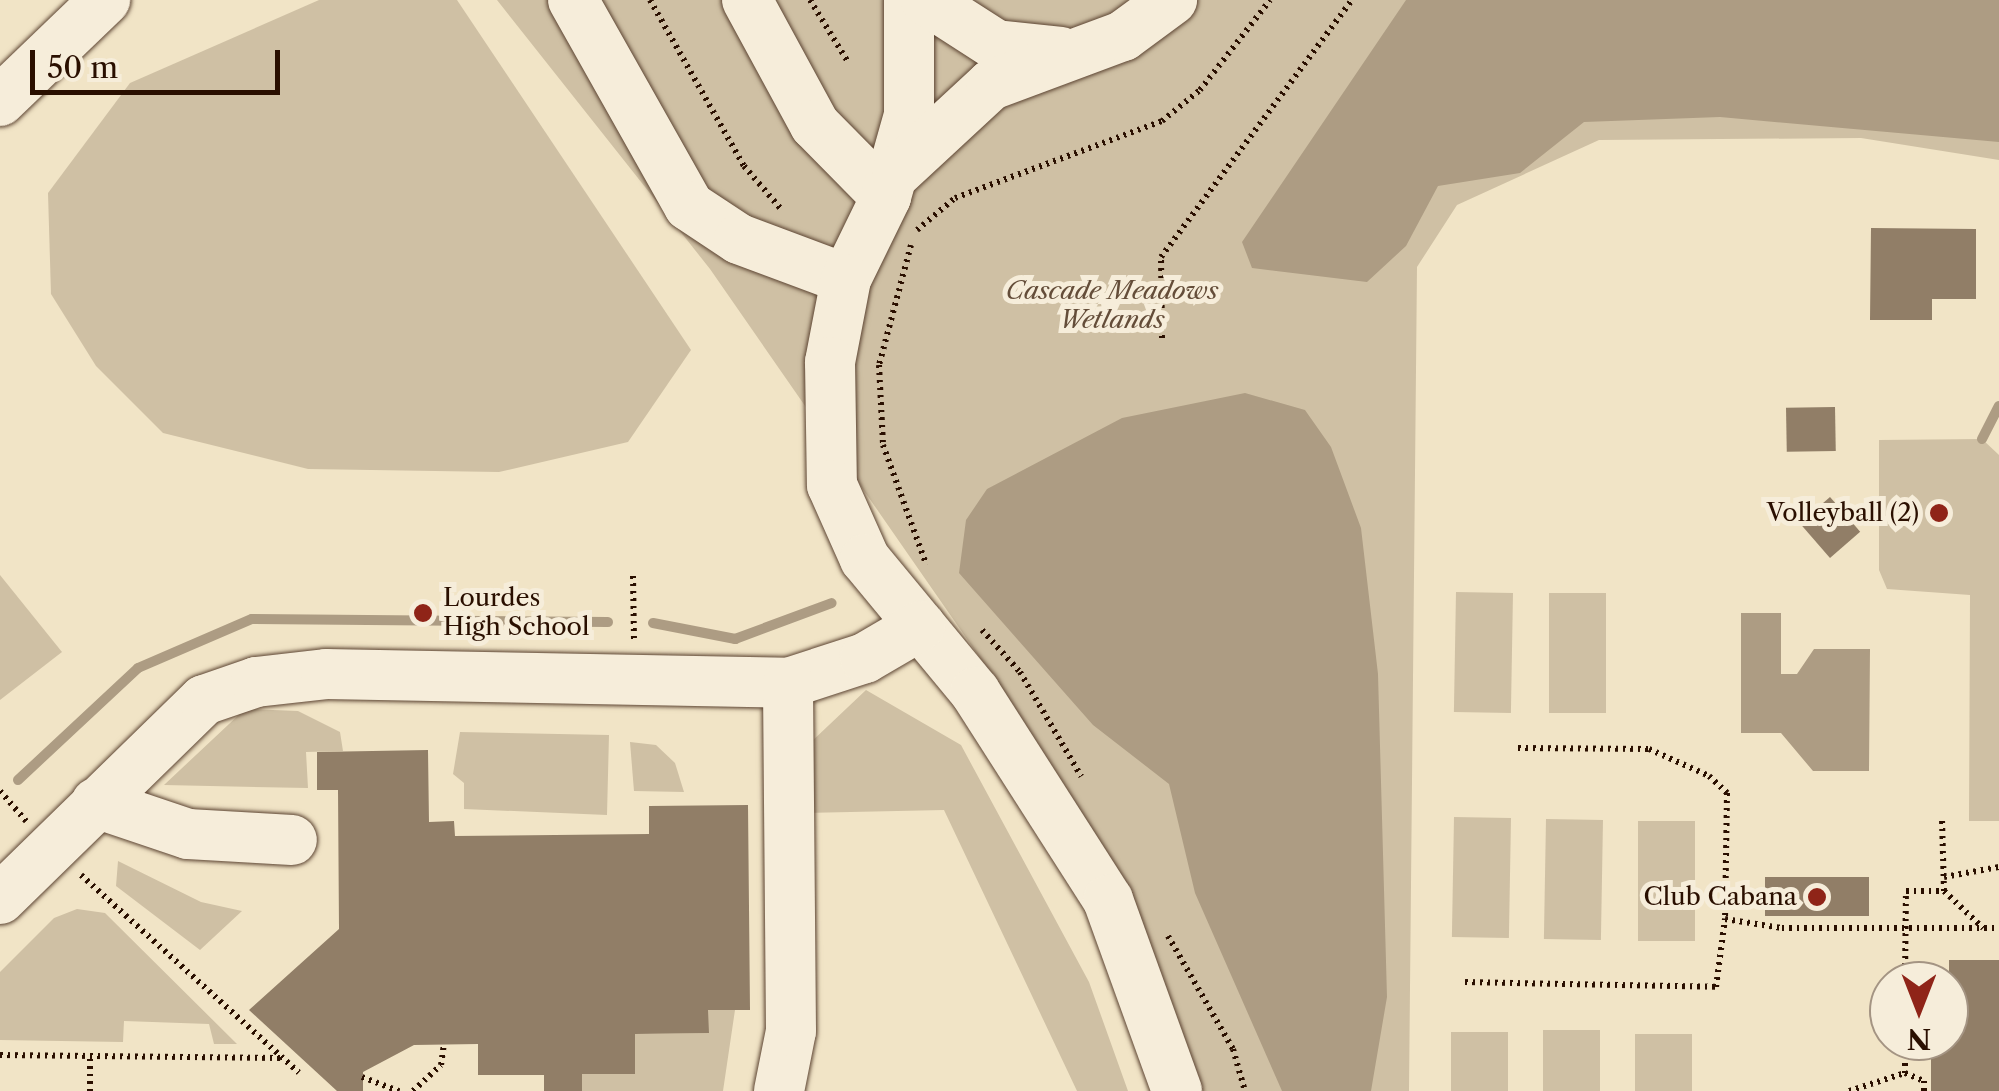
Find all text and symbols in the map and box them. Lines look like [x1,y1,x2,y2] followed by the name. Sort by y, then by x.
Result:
[35,30,285,92] scale bar
[47,49,118,86] text: 50 m
[1006,277,1218,336] park label: Cascade Meadows Wetlands
[1767,498,1919,528] place label: Volleyball (2)
[1928,502,1950,524] marker: Volleyball (2)
[443,584,589,643] place label: Lourdes High School
[412,602,434,624] marker: Lourdes High School
[1644,882,1797,912] place label: Club Cabana
[1806,886,1828,908] marker: Club Cabana
[1869,961,1969,1061] north arrow
[1907,1022,1931,1056] text: N

